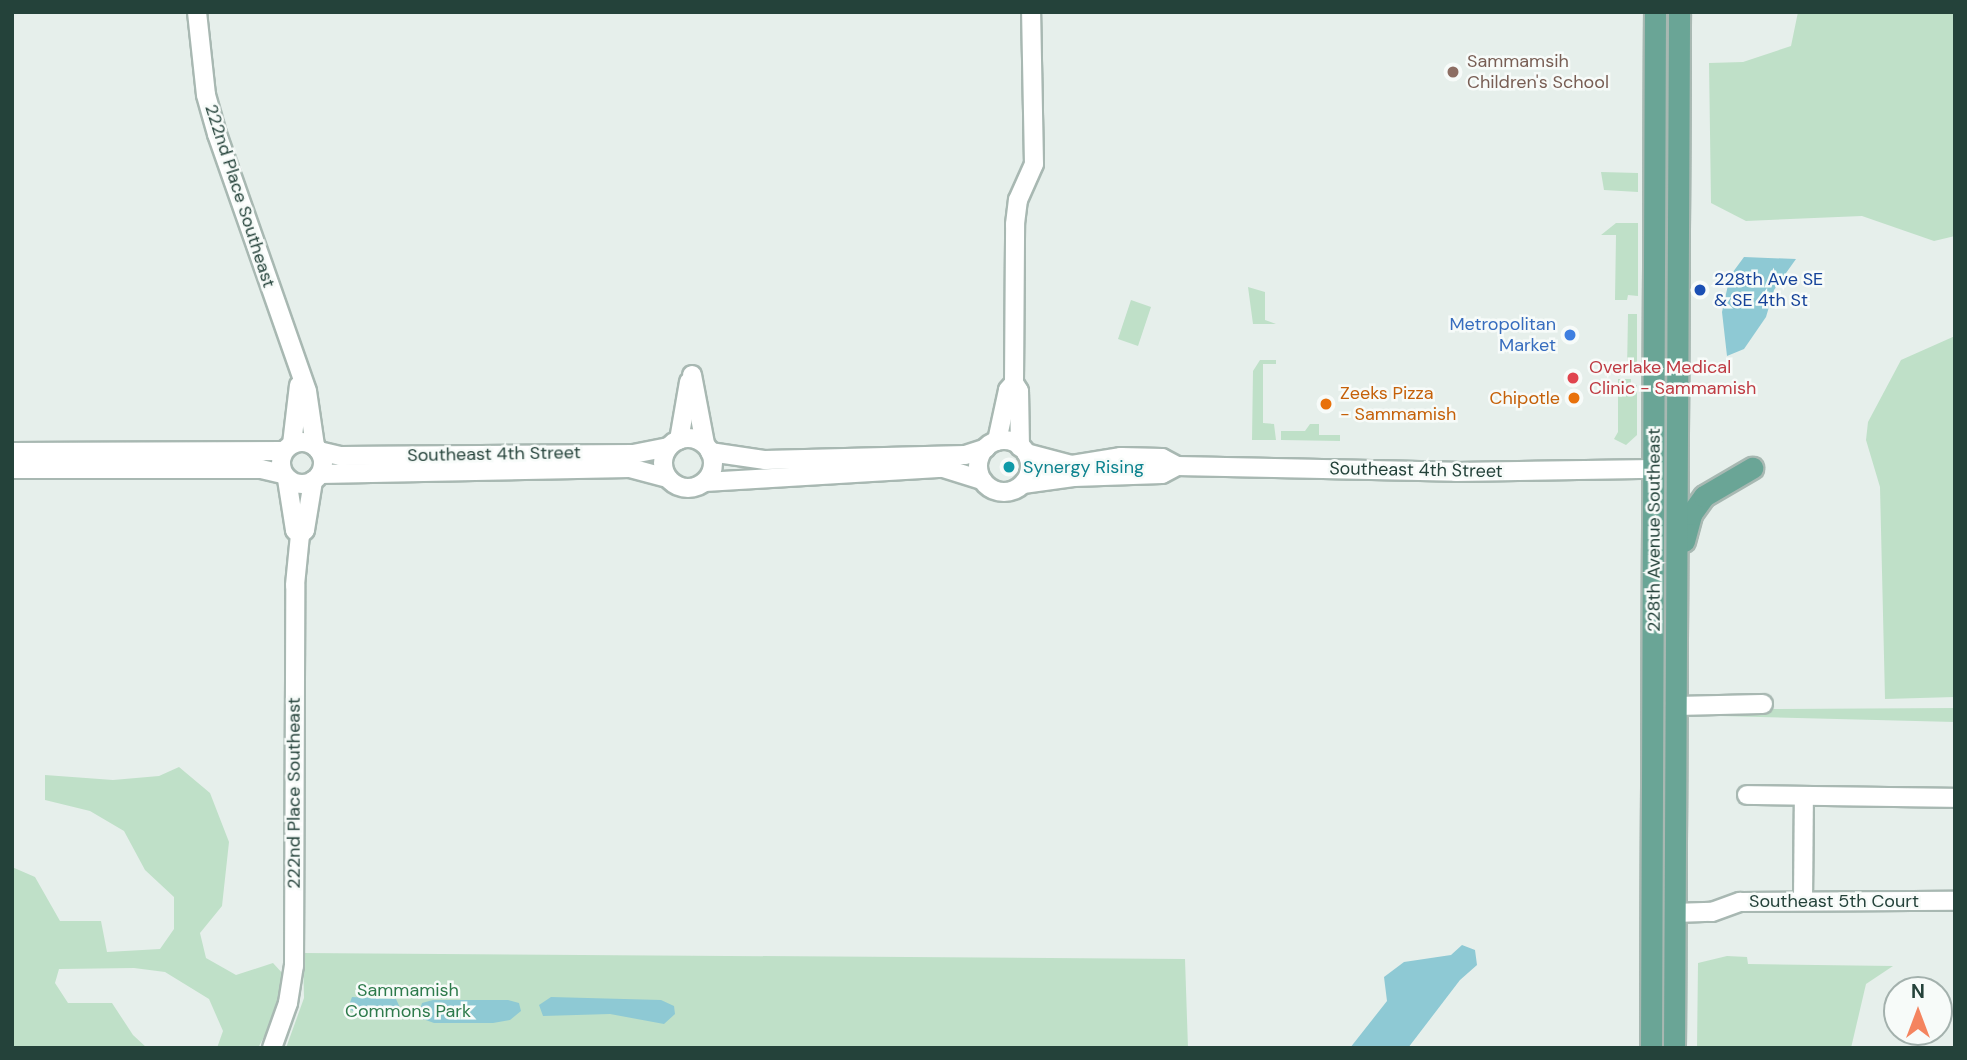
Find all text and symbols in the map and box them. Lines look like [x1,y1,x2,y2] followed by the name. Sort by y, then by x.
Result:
[1467,51,1609,94] place label: Sammamsih Children's School
[1445,64,1461,80] marker: Sammamsih Children's School
[200,102,280,290] street label: 222nd Place Southeast
[1714,269,1823,312] place label: 228th Ave SE & SE 4th St
[1692,282,1708,298] marker: 228th Ave SE & SE 4th St
[1449,314,1556,356] place label: Metropolitan Market
[1562,327,1578,343] marker: Metropolitan Market
[1589,357,1756,400] place label: Overlake Medical Clinic - Sammamish
[1563,368,1583,388] marker: Overlake Medical Clinic - Sammamish
[1340,383,1456,426] place label: Zeeks Pizza - Sammamish
[1490,387,1560,409] place label: Chipotle
[1566,390,1582,406] marker: Chipotle
[1318,396,1334,412] marker: Zeeks Pizza - Sammamish
[1643,428,1665,632] street label: 228th Avenue Southeast
[407,442,581,466] street label: Southeast 4th Street
[1023,456,1144,478] place label: Synergy Rising
[1329,458,1503,482] street label: Southeast 4th Street
[1001,459,1017,475] marker: Synergy Rising
[283,697,305,889] street label: 222nd Place Southeast
[1749,890,1919,912] street label: Southeast 5th Court
[1883,976,1953,1046] north arrow
[1911,979,1925,1004] text: N
[345,980,471,1023] park label: Sammamish Commons Park

